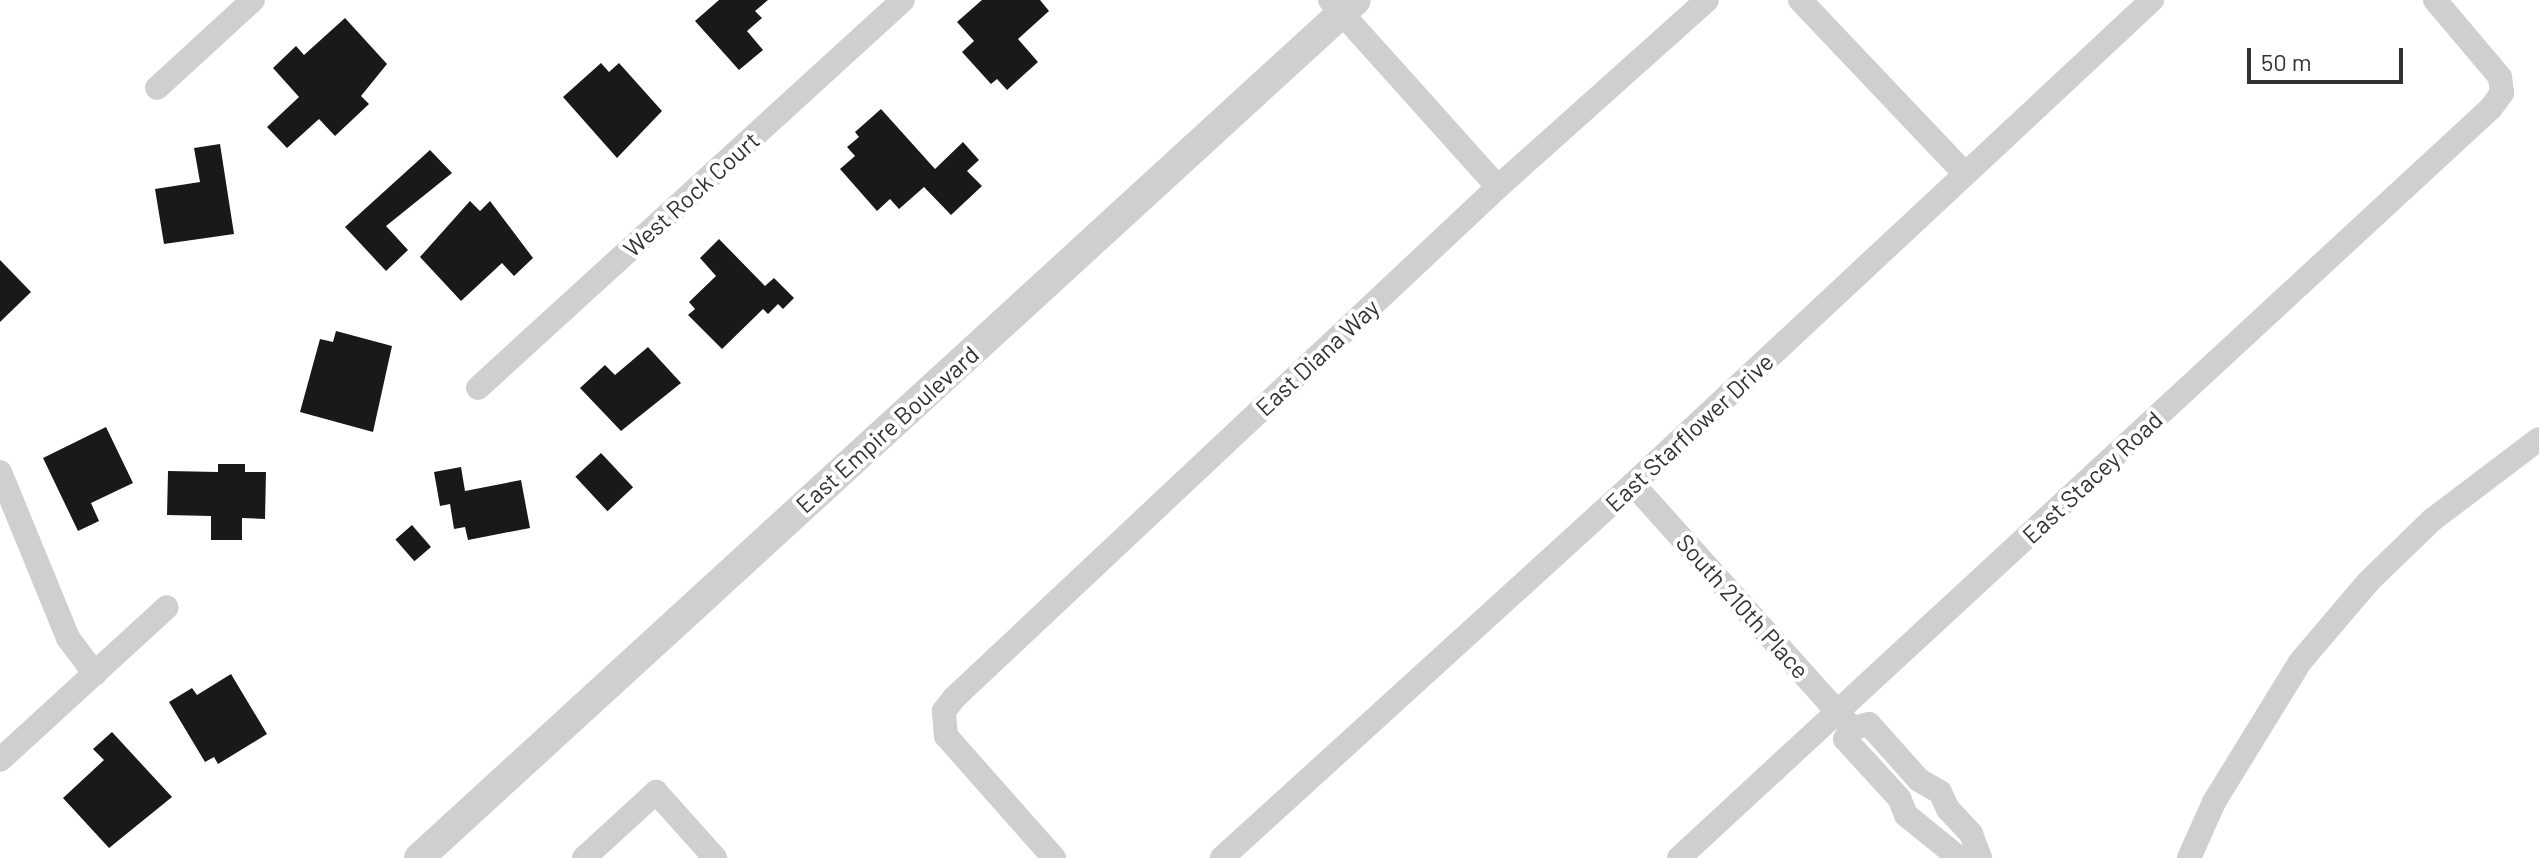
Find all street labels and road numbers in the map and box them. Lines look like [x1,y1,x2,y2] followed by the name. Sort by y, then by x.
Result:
[617,125,765,263] street label: West Rock Court
[1249,293,1385,421] street label: East Diana Way
[790,339,984,519] street label: East Empire Boulevard
[1599,347,1779,517] street label: East Starflower Drive
[2016,405,2168,549] street label: East Stacey Road
[1671,528,1815,684] street label: South 210th Place

